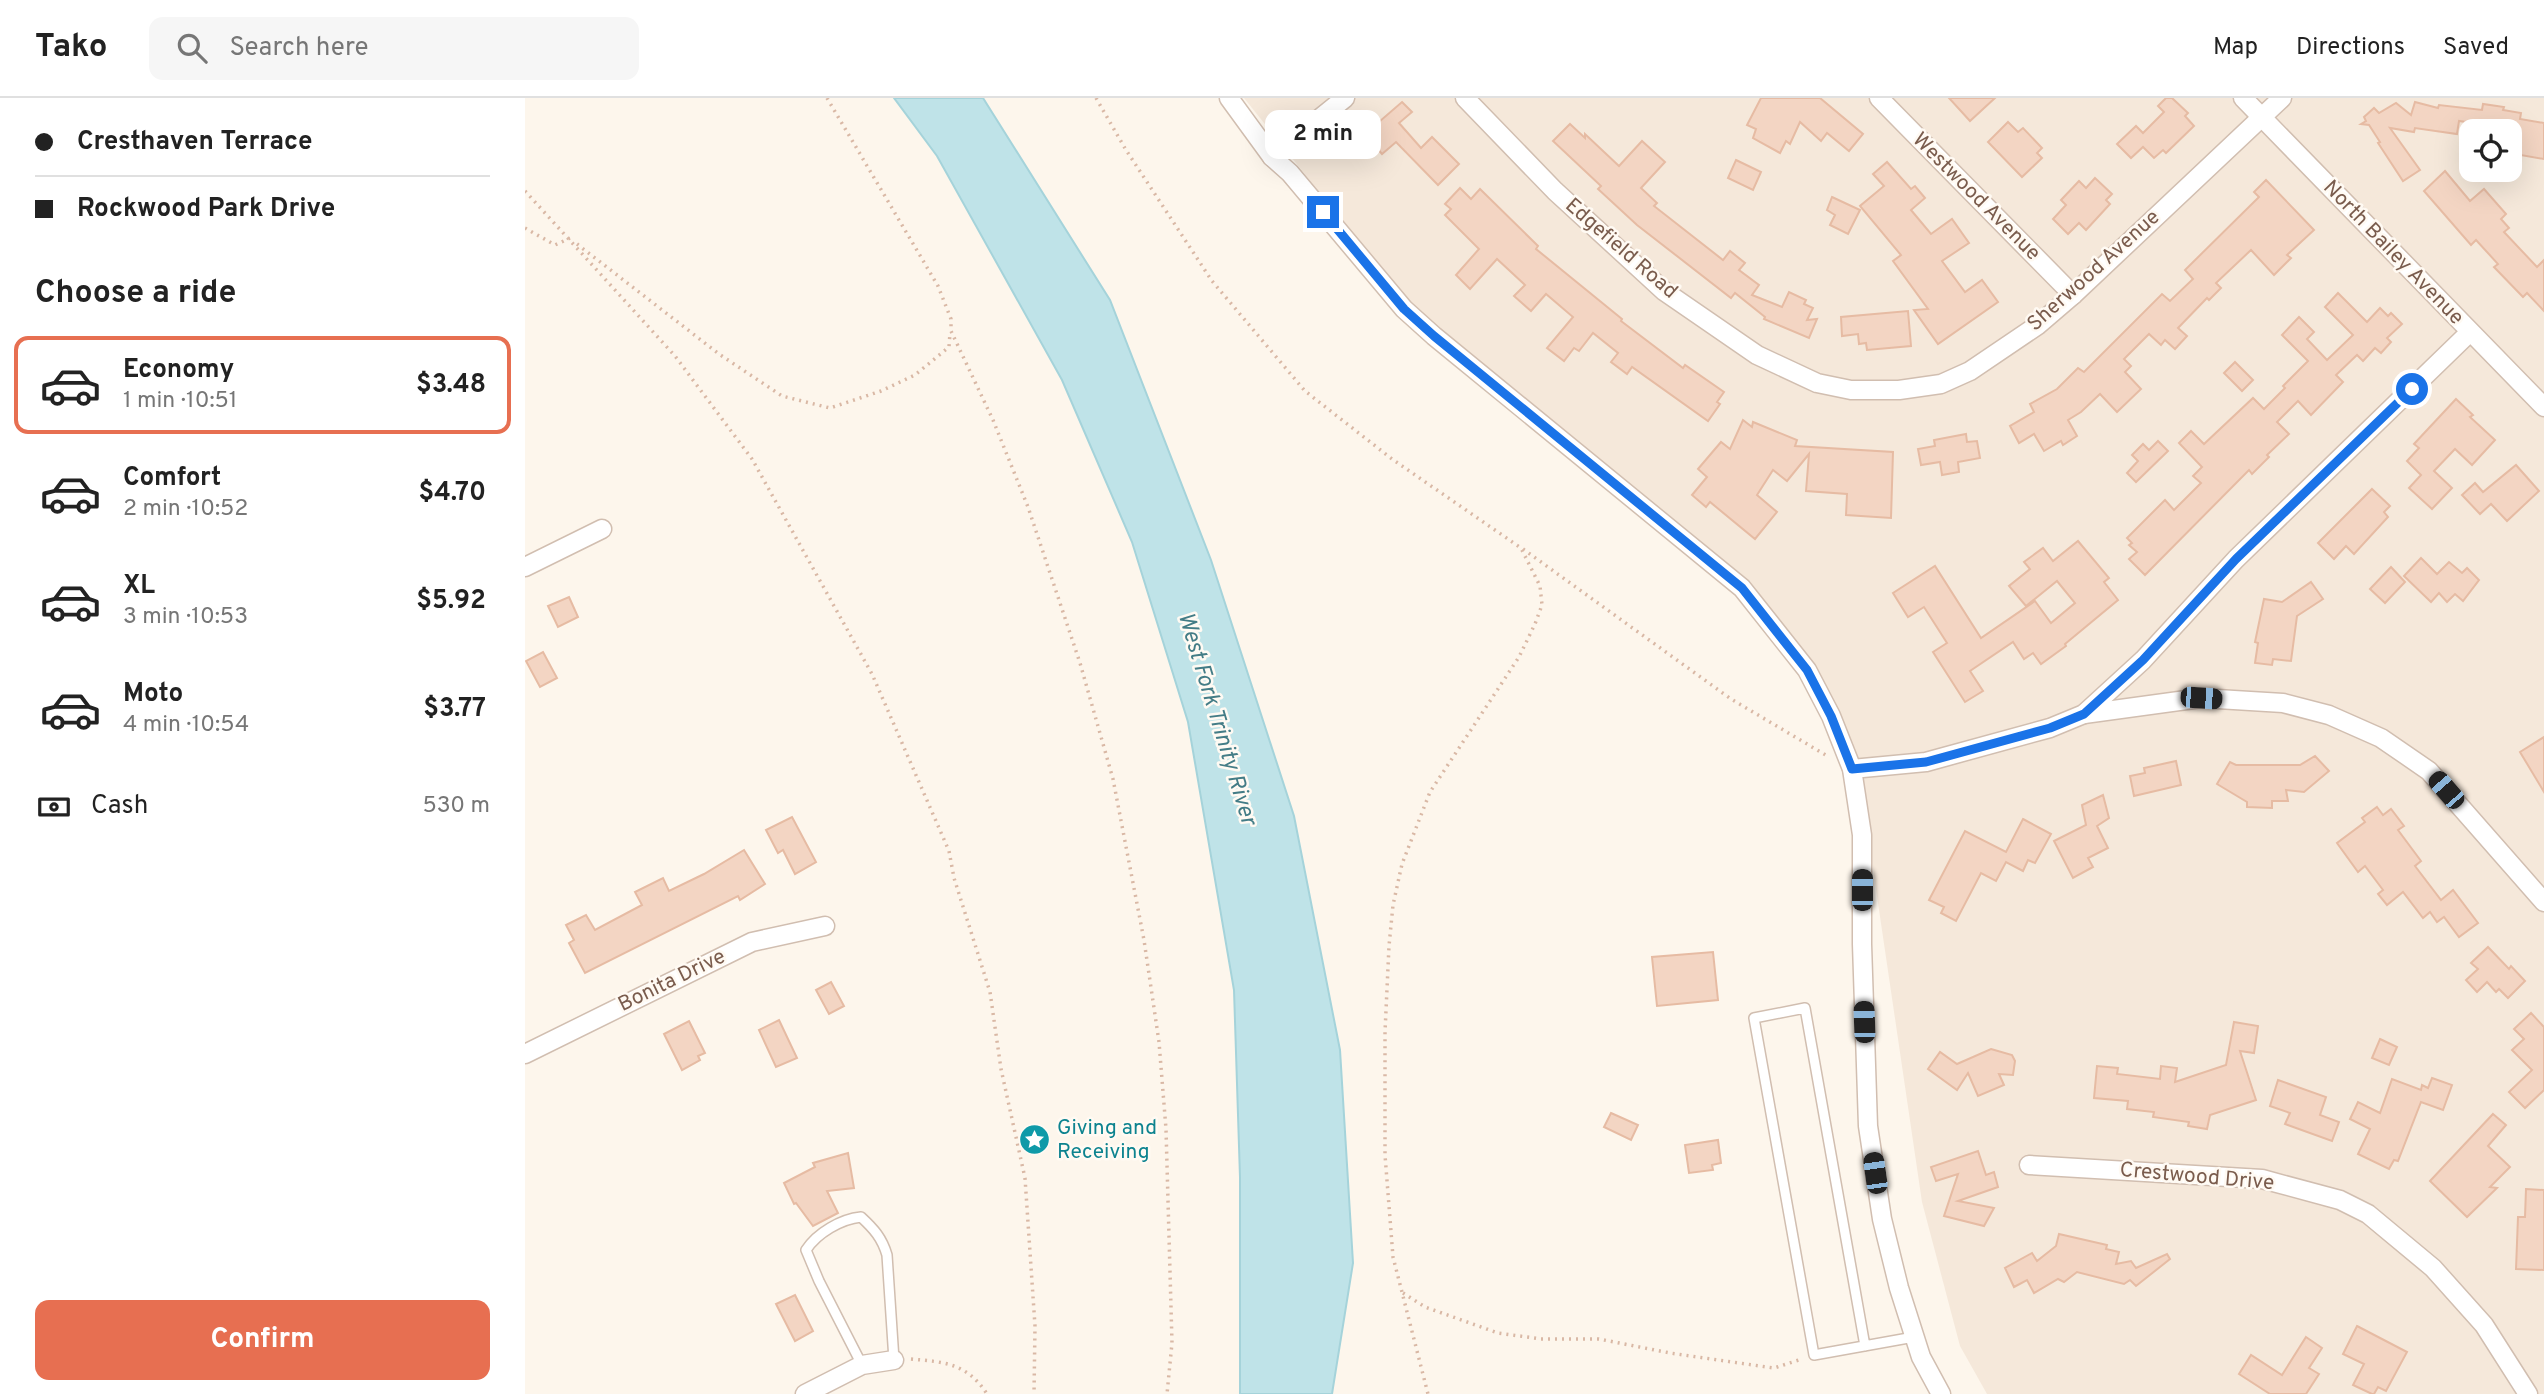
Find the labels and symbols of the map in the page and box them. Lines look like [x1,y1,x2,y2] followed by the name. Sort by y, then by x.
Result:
[1265,110,1381,159] callout: 2 min
[1906,127,2046,267] street label: Westwood Avenue
[2317,175,2469,331] street label: North Bailey Avenue
[1559,193,1683,305] street label: Edgefield Road
[1307,196,1339,228] route end
[2022,204,2166,338] street label: Sherwood Avenue
[2396,373,2428,405] route start
[1170,609,1263,831] water label: West Fork Trinity River
[2180,686,2223,710] car
[2425,767,2468,813] car
[1852,869,1873,911] car
[614,943,730,1019] street label: Bonita Drive
[1853,1001,1876,1043] car
[1057,1115,1157,1166] place label: Giving and Receiving
[1017,1123,1051,1157] place icon: Giving and Receiving
[1862,1151,1889,1195] car
[2119,1157,2275,1197] street label: Crestwood Drive

